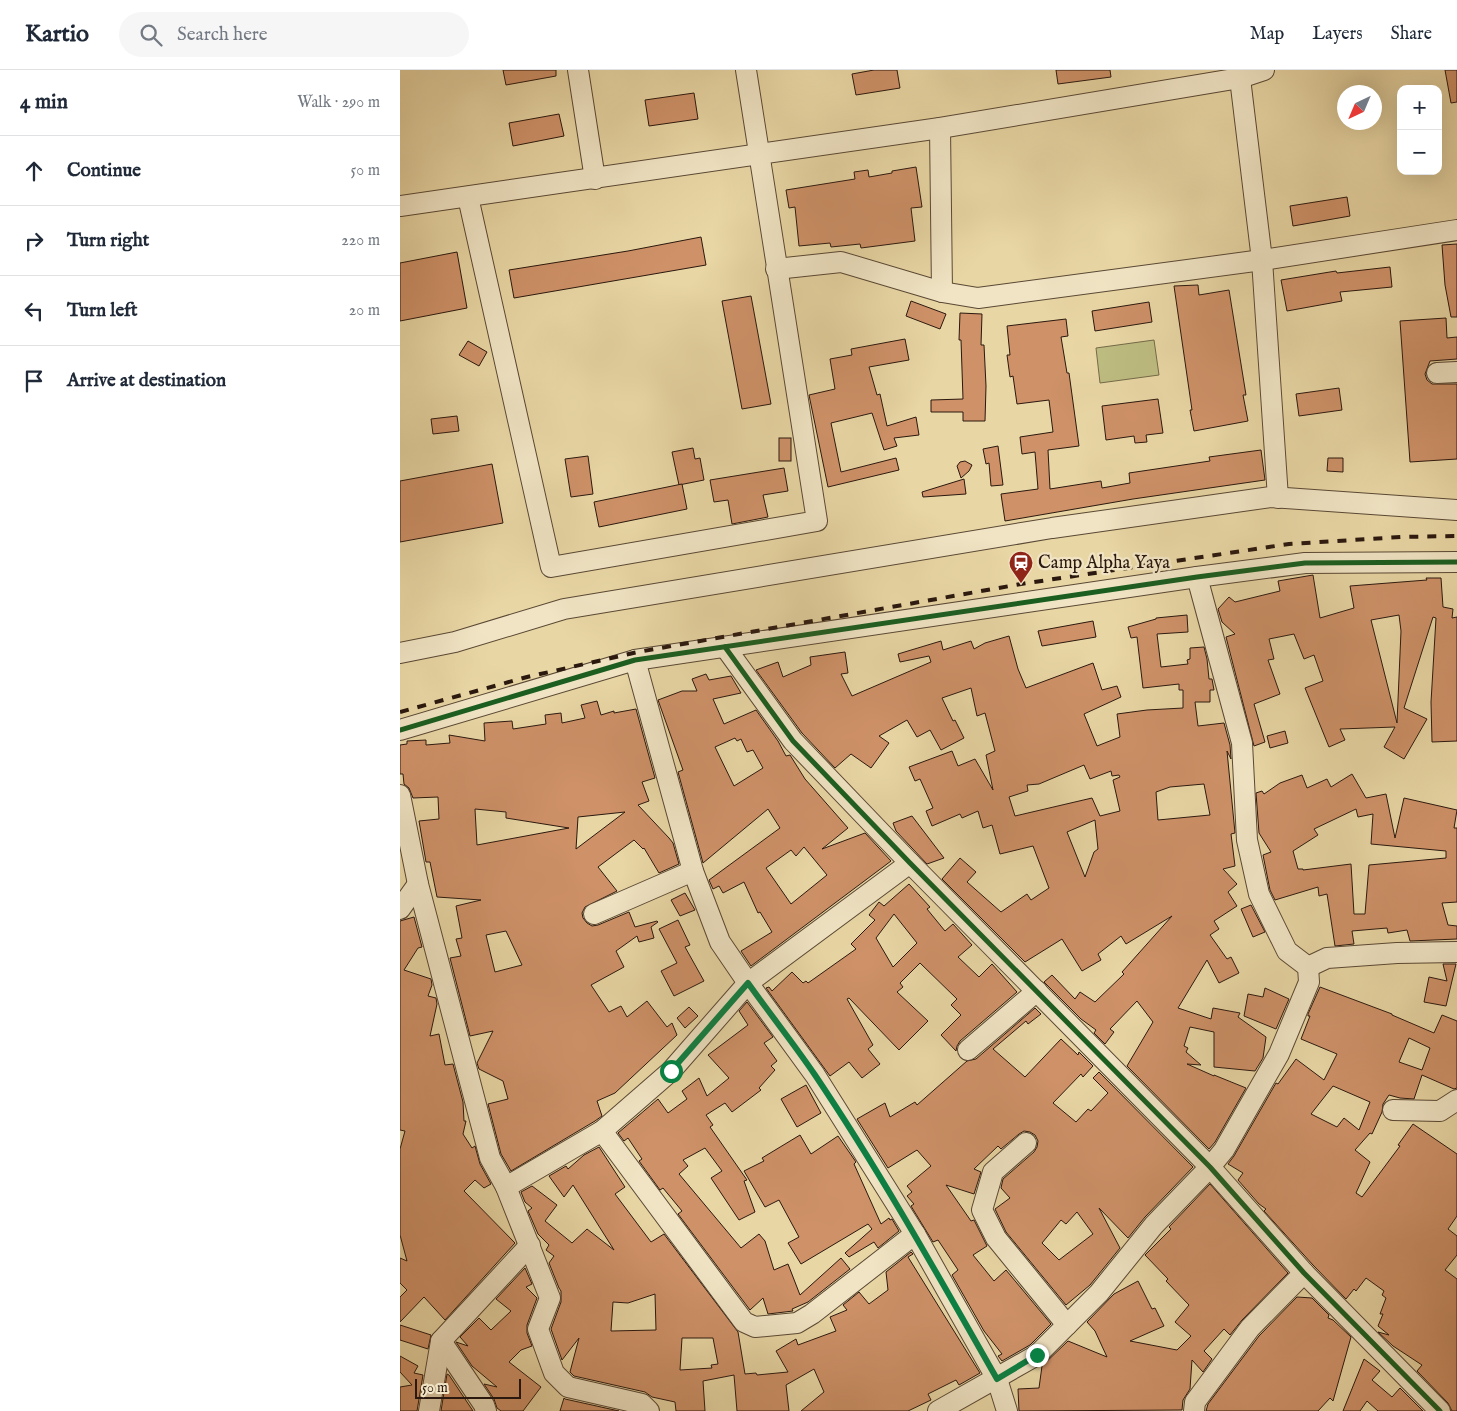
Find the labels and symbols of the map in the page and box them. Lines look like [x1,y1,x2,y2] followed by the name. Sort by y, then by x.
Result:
[1337,85,1382,130] north arrow
[1008,550,1034,584] station icon: Camp Alpha Yaya
[1038,552,1170,575] place label: Camp Alpha Yaya
[660,1060,683,1083] route start
[1026,1344,1049,1367] route end
[415,1376,521,1399] scale bar

